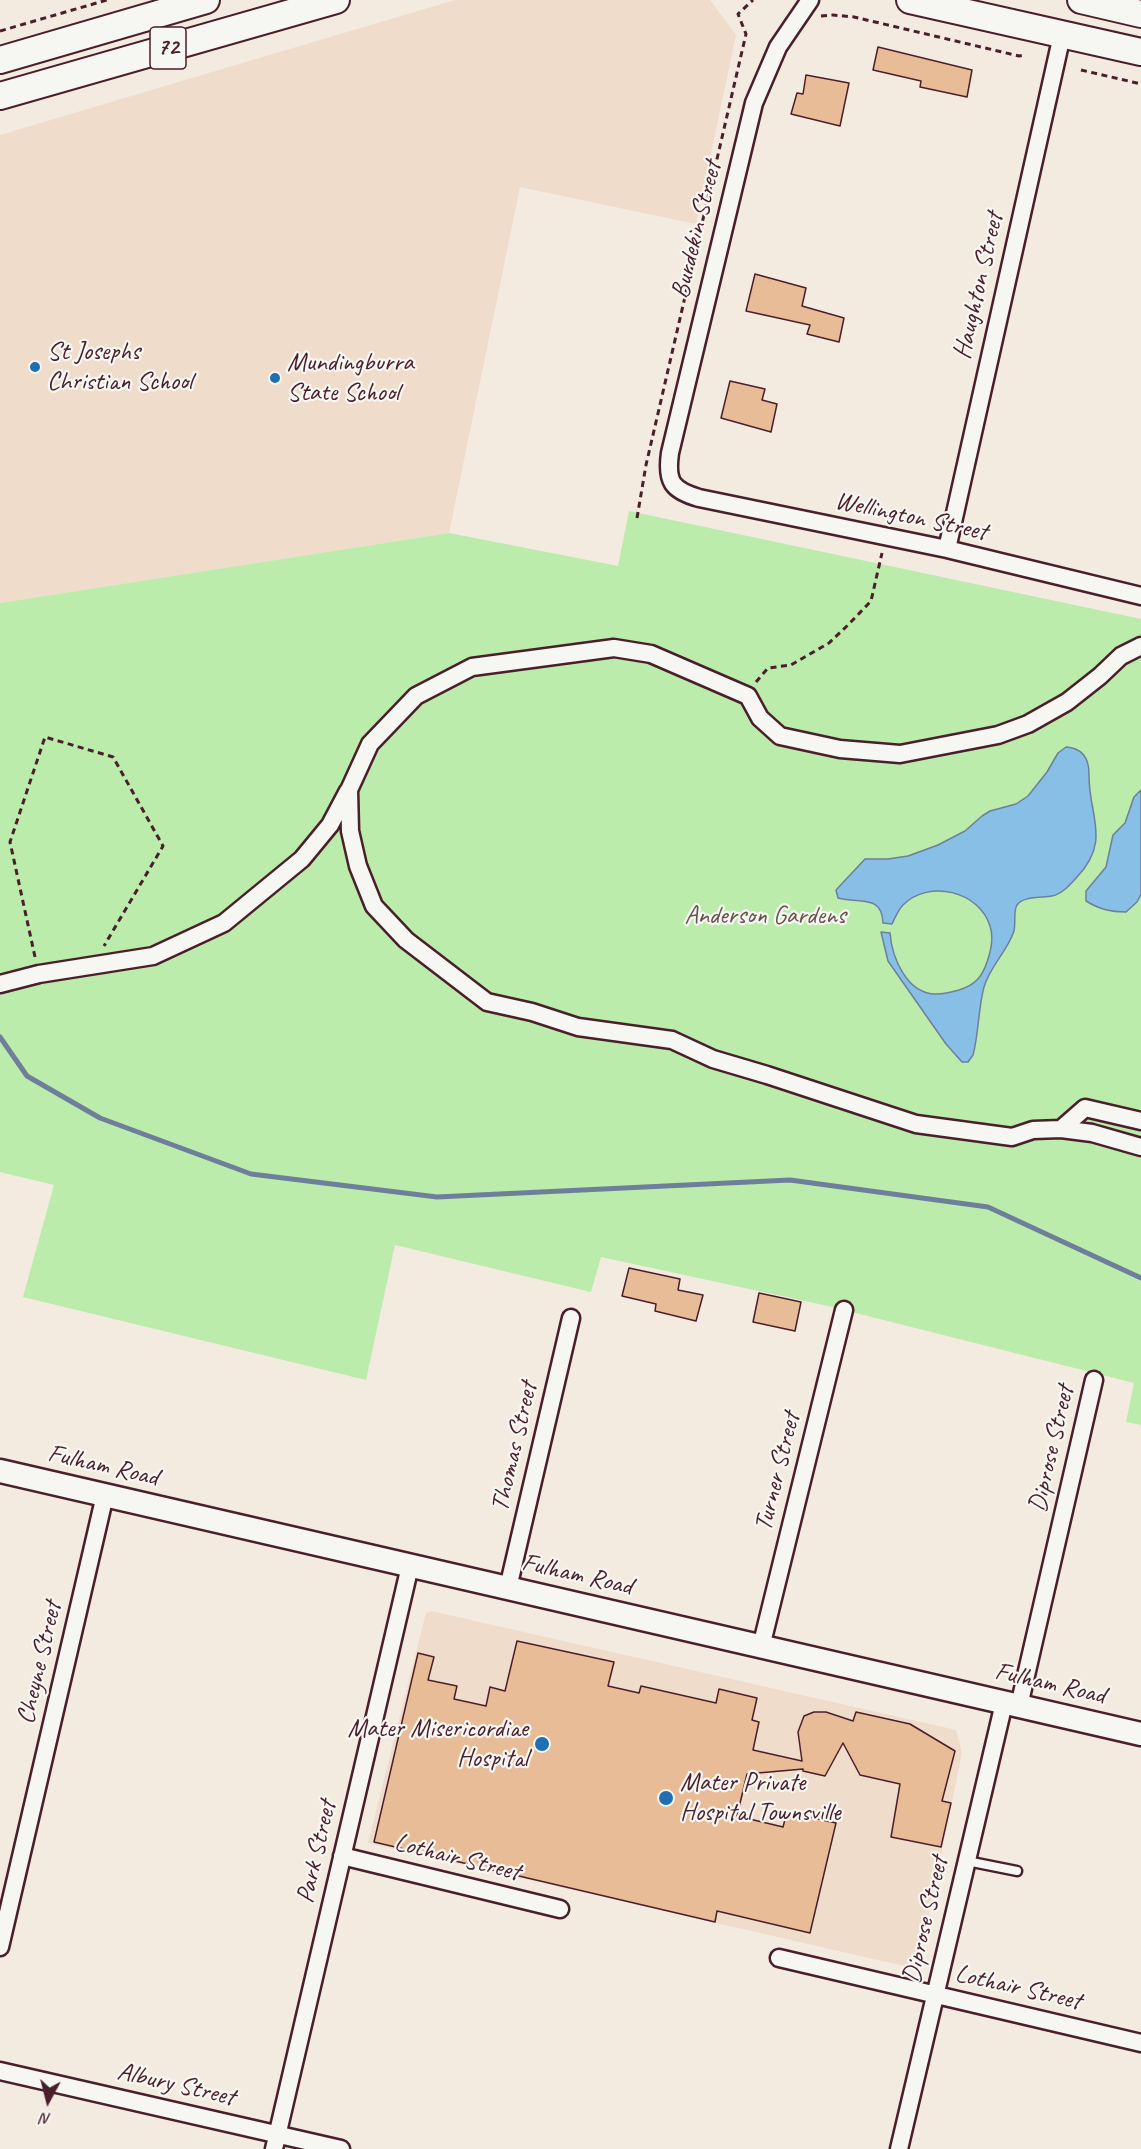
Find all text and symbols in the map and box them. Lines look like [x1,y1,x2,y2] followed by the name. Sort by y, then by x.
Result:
[150,27,186,69] road number: 72
[665,158,729,302] street label: Burdekin Street
[947,210,1011,362] street label: Haughton Street
[47,336,192,398] place label: St Josephs Christian School
[287,347,414,408] place label: Mundingburra State School
[28,360,42,374] marker: St Josephs Christian School
[268,371,282,385] marker: Mundingburra State School
[832,486,990,548] street label: Wellington Street
[684,900,846,932] park label: Anderson Gardens
[485,1379,545,1515] street label: Thomas Street
[1022,1383,1082,1515] street label: Diprose Street
[748,1410,808,1534] street label: Turner Street
[45,1438,161,1494] street label: Fulham Road
[519,1547,635,1603] street label: Fulham Road
[11,1599,69,1727] street label: Cheyne Street
[992,1656,1108,1712] street label: Fulham Road
[347,1713,528,1774] place label: Mater Misericordiae Hospital
[533,1735,551,1753] marker: Mater Misericordiae Hospital
[680,1767,841,1828] place label: Mater Private Hospital Townsville
[657,1789,675,1807] marker: Mater Private Hospital Townsville
[290,1798,344,1906] street label: Park Street
[391,1827,523,1889] street label: Lothair Street
[896,1854,956,1986] street label: Diprose Street
[952,1958,1084,2018] street label: Lothair Street
[114,2056,238,2114] street label: Albury Street
[18,2071,78,2131] north arrow
[40,2108,52,2129] text: N

